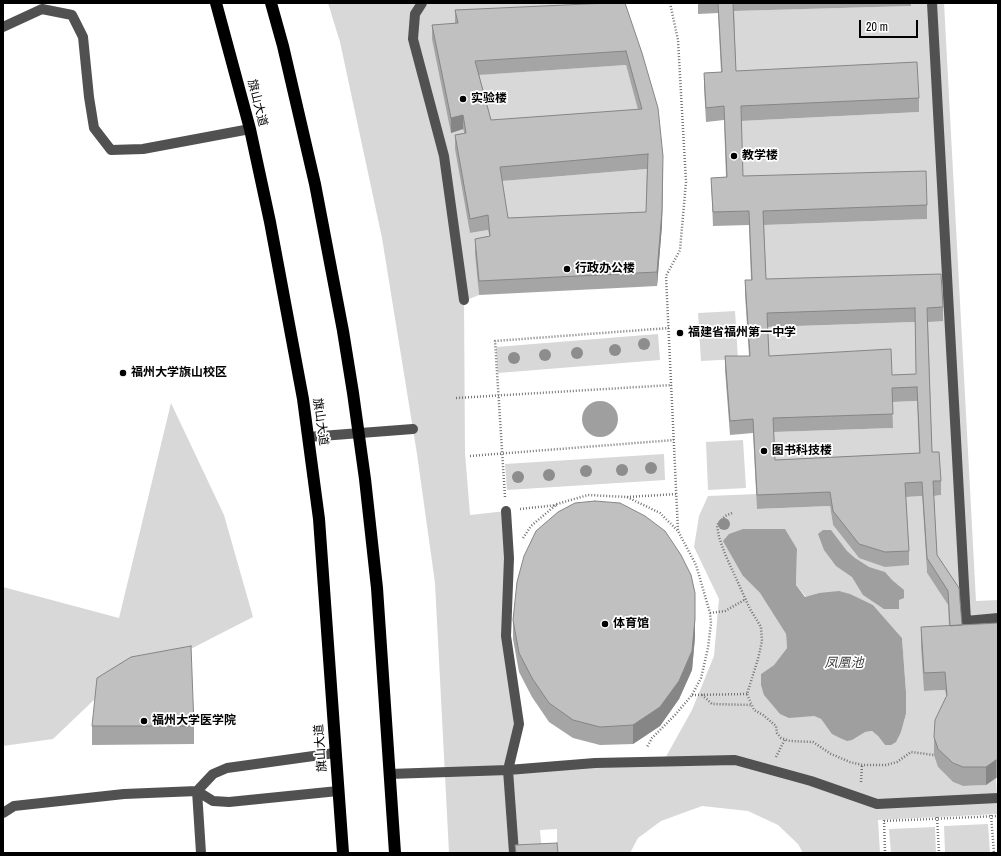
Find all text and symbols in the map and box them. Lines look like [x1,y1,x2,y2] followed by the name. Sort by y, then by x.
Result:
[861,12,920,38] scale bar
[866,19,888,35] text: 20 m
[244,78,270,128] street label: 旗山大道
[471,92,507,106] place label: 实验楼
[458,94,468,104] marker: 实验楼
[742,149,778,163] place label: 教学楼
[729,151,739,161] marker: 教学楼
[575,262,635,276] place label: 行政办公楼
[562,264,572,274] marker: 行政办公楼
[688,326,796,340] place label: 福建省福州第一中学
[675,328,685,338] marker: 福建省福州第一中学
[131,366,227,380] place label: 福州大学旗山校区
[118,368,128,378] marker: 福州大学旗山校区
[310,397,330,447] street label: 旗山大道
[772,444,832,458] place label: 图书科技楼
[759,446,769,456] marker: 图书科技楼
[613,617,649,631] place label: 体育馆
[600,619,610,629] marker: 体育馆
[825,656,863,672] water label: 凤凰池
[152,714,236,728] place label: 福州大学医学院
[139,716,149,726] marker: 福州大学医学院
[312,724,330,772] street label: 旗山大道

